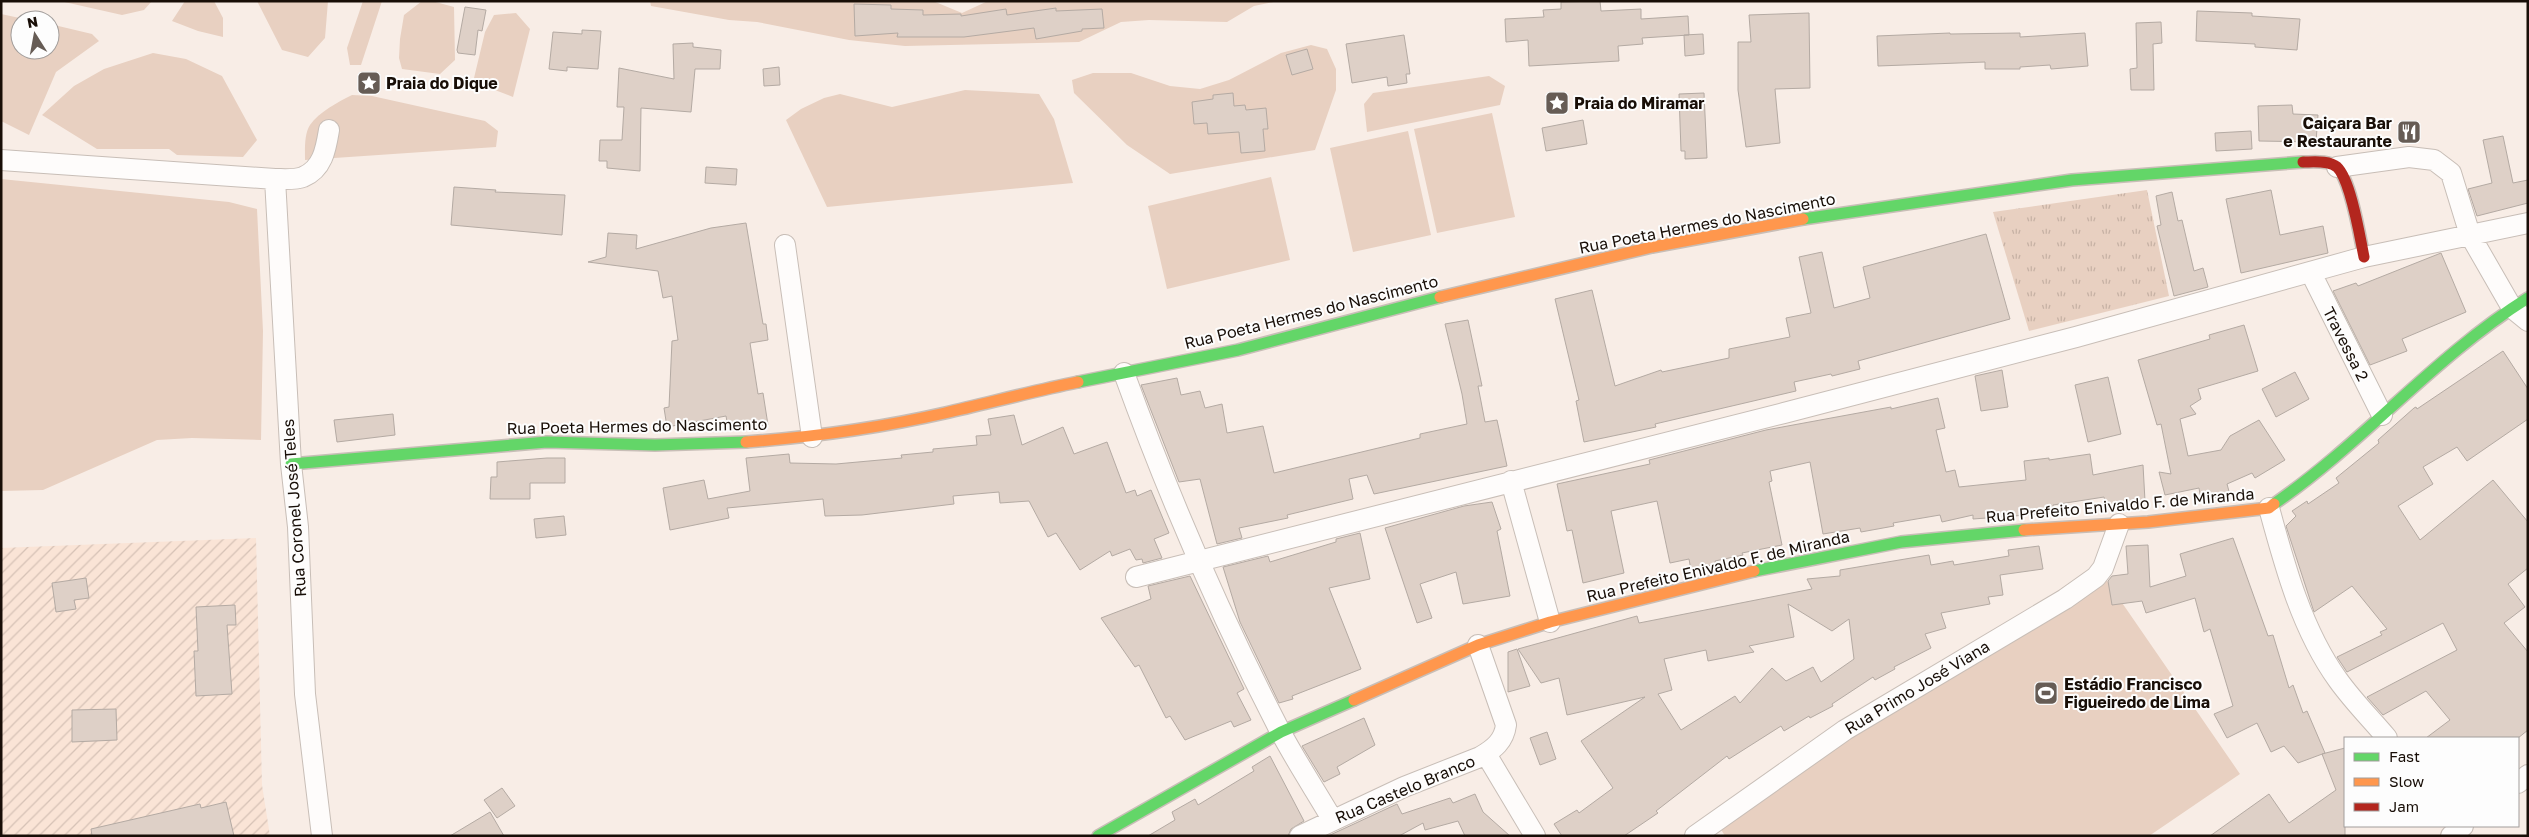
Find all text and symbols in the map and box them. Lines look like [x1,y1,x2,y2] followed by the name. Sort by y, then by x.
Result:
[10,10,60,60] north arrow
[26,12,39,31] text: N
[356,70,382,96] place icon: Praia do Dique
[386,73,498,93] place label: Praia do Dique
[1544,90,1570,116] place icon: Praia do Miramar
[1574,93,1705,113] place label: Praia do Miramar
[2283,113,2392,151] place label: Caiçara Bar e Restaurante
[2396,119,2422,145] restaurant icon: Caiçara Bar e Restaurante
[1577,188,1837,258] street label: Rua Poeta Hermes do Nascimento
[1182,271,1440,353] street label: Rua Poeta Hermes do Nascimento
[2319,304,2373,384] street label: Travessa 2
[506,414,768,438] street label: Rua Poeta Hermes do Nascimento
[278,418,310,598] street label: Rua Coronel José Teles
[1985,483,2255,527] street label: Rua Prefeito Enivaldo F. de Miranda
[1584,526,1852,606] street label: Rua Prefeito Enivaldo F. de Miranda
[1841,636,1993,738] street label: Rua Primo José Viana
[2064,674,2210,712] place label: Estádio Francisco Figueiredo de Lima
[2033,680,2059,706] sports icon: Estádio Francisco Figueiredo de Lima
[2344,737,2519,827] legend
[2389,747,2420,765] text: Fast
[1332,751,1478,827] street label: Rua Castelo Branco
[2389,772,2424,790] text: Slow
[2389,797,2419,815] text: Jam

